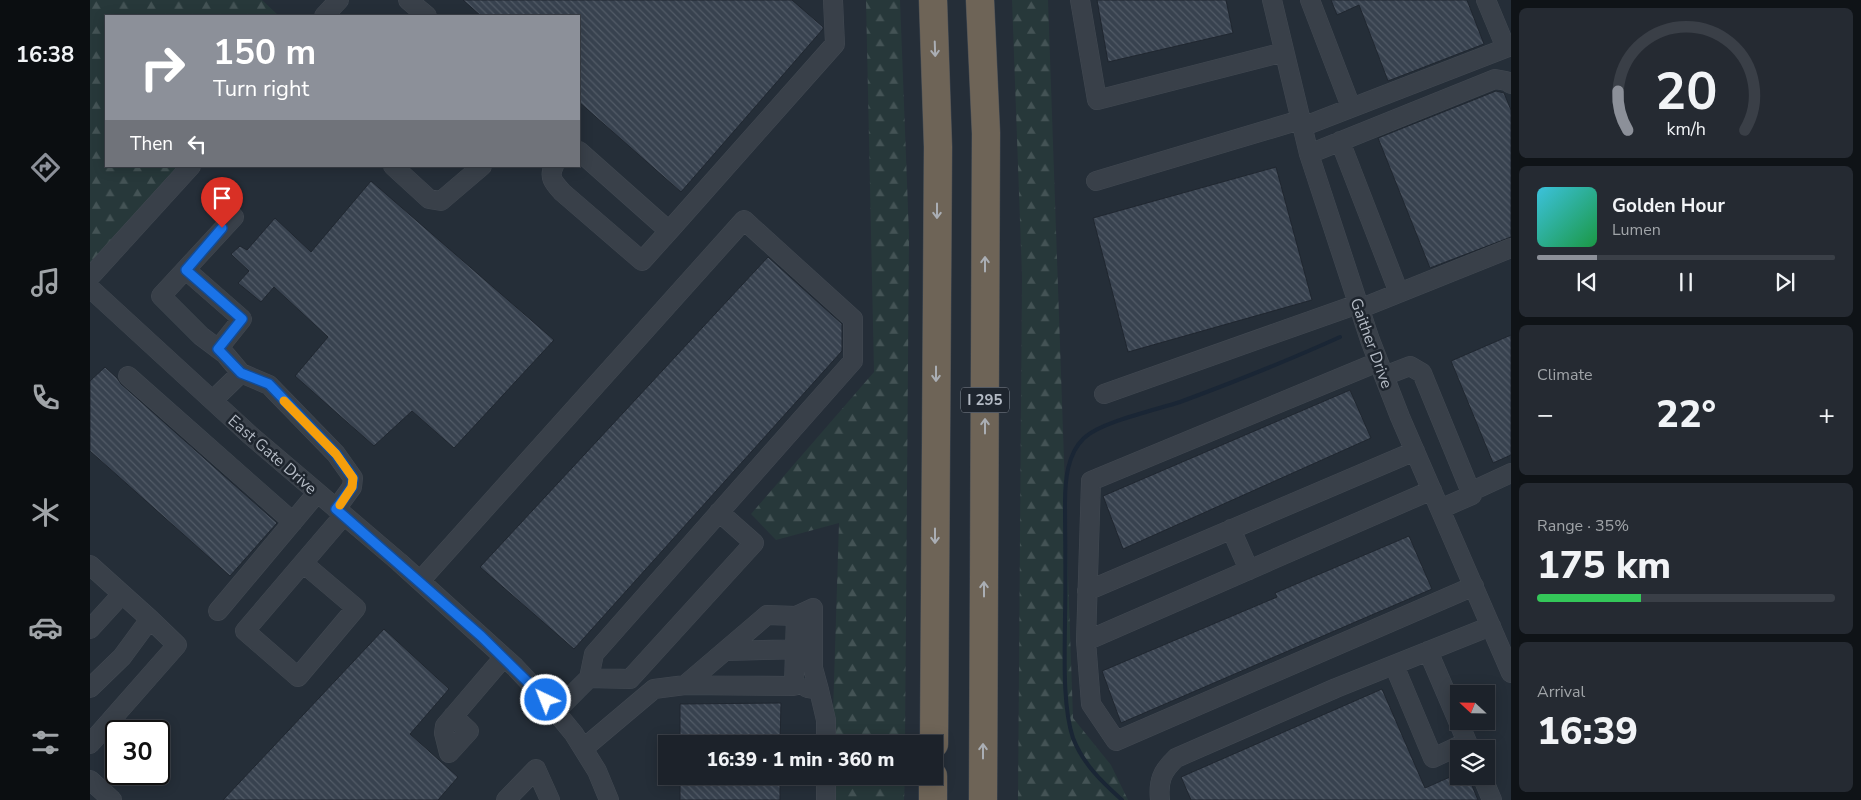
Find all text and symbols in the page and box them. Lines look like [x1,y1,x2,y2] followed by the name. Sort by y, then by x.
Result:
[213,29,316,76] text: 150 m
[130,35,195,100] icon: right
[16,40,74,70] text: 16:38
[930,40,939,56] one-way arrow
[1655,56,1717,127] text: 20
[213,74,309,104] text: Turn right
[1666,117,1706,141] text: km/h
[183,130,211,158] icon: left
[130,131,173,157] text: Then
[28,150,63,185] icon: directions
[201,177,243,228] pin
[208,184,236,212] icon: arrive
[1612,193,1725,219] text: Golden Hour
[932,202,942,219] one-way arrow
[1612,219,1661,241] text: Lumen
[980,256,990,272] one-way arrow
[28,265,63,300] icon: music
[1573,268,1601,296] icon: previous
[1672,268,1700,296] icon: pause
[1771,268,1799,296] icon: next
[1345,295,1398,392] street label: Gaither Drive
[1537,364,1592,386] text: Climate
[931,365,941,381] one-way arrow
[28,380,63,415] icon: phone
[961,388,1009,412] road number: I 295
[1656,389,1716,440] text: 22°
[1537,396,1554,434] text: −
[1818,396,1835,434] text: +
[223,410,322,500] street label: East Gate Drive
[980,419,990,435] one-way arrow
[28,495,63,530] icon: climate
[1537,515,1629,537] text: Range · 35%
[930,528,940,544] one-way arrow
[1537,540,1671,591] text: 175 km
[979,581,989,598] one-way arrow
[28,610,63,645] icon: car
[519,673,571,725] position arrow
[1537,681,1585,703] text: Arrival
[1450,685,1495,730] north arrow
[1450,685,1495,785] map controls
[1537,706,1638,757] text: 16:39
[105,720,170,785] speed limit sign: 30
[28,725,63,760] icon: filters
[1450,740,1495,785] button: layers
[978,744,988,760] one-way arrow
[707,747,894,773] text: 16:39 · 1 min · 360 m

